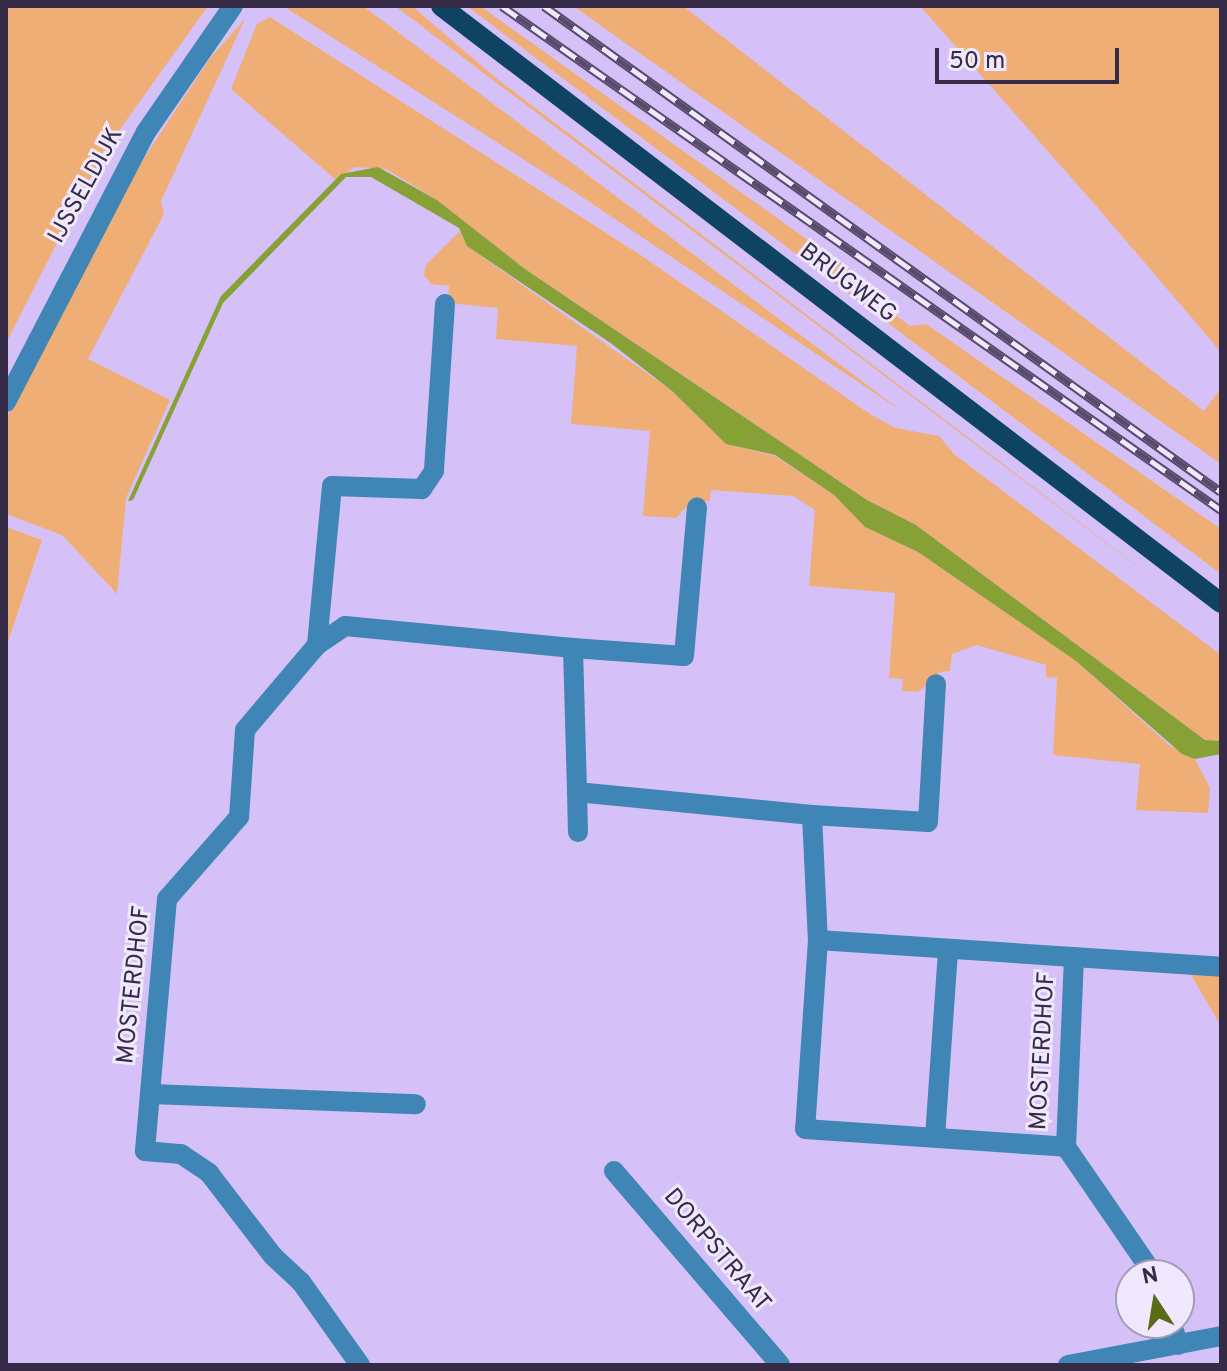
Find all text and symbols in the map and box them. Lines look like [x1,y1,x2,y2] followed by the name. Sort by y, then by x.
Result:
[939,32,1123,82] scale bar
[949,47,1005,77] text: 50 m
[43,123,131,249] street label: IJSSELDIJK
[793,238,901,330] street label: BRUGWEG
[112,905,158,1065] street label: MOSTERDHOF
[1025,971,1063,1131] street label: MOSTERDHOF
[656,1184,776,1318] street label: DORPSTRAAT
[1115,1259,1195,1339] north arrow
[1140,1262,1161,1292] text: N

